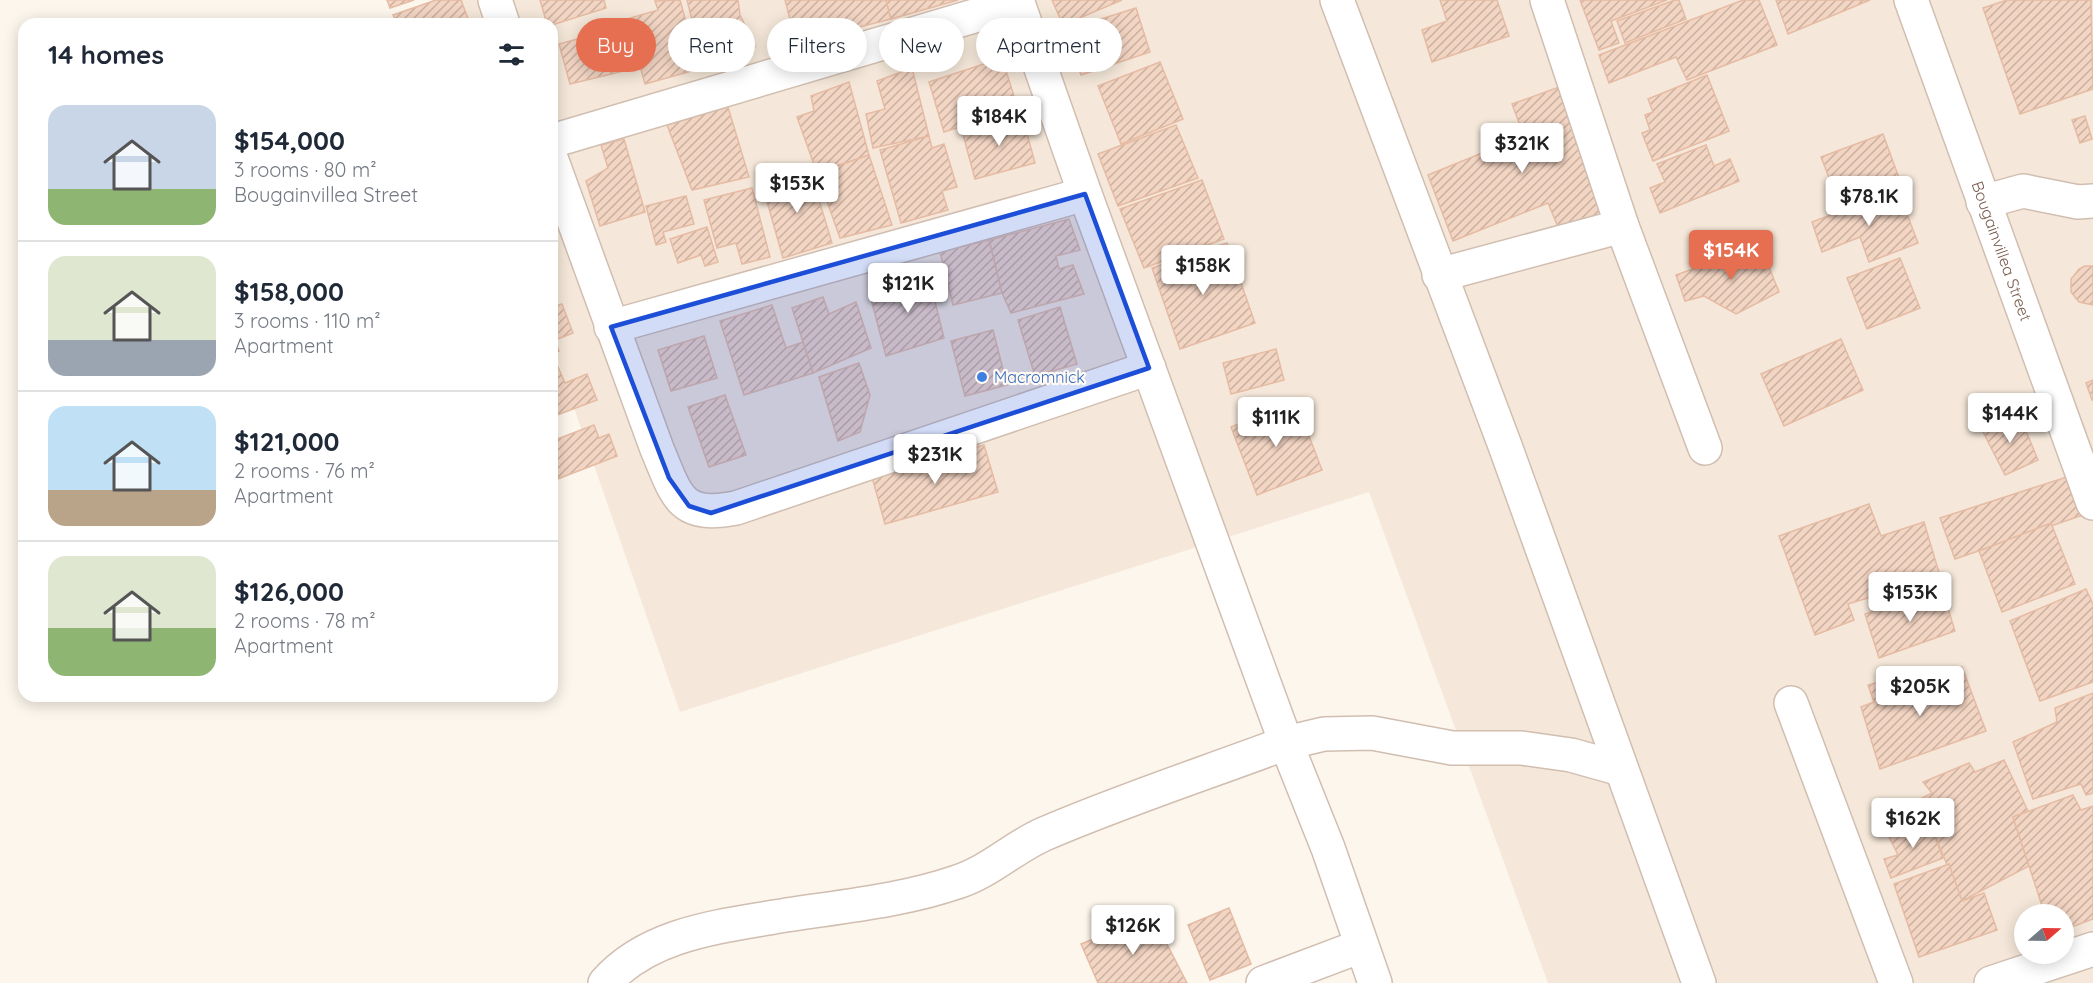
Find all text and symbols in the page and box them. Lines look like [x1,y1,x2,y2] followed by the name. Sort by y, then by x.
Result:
[576,18,656,72] chip: Buy
[668,18,755,72] chip: Rent
[767,18,867,72] chip: Filters
[879,18,964,72] chip: New
[976,18,1122,72] chip: Apartment
[48,38,164,71] text: 14 homes
[495,38,528,71] icon: filters
[957,96,1041,147] pin: $184K
[971,103,1027,128] text: $184K
[1480,123,1564,174] pin: $321K
[234,124,345,157] text: $154,000
[96,129,168,201] icon: home
[1495,130,1549,155] text: $321K
[234,157,377,182] text: 3 rooms · 80 m²
[755,163,839,214] pin: $153K
[769,170,825,195] text: $153K
[1820,176,1918,227] pin: $78.1K
[1967,178,2036,324] street label: Bougainvillea Street
[234,182,418,207] text: Bougainvillea Street
[1840,183,1898,208] text: $78.1K
[1689,230,1773,281] pin: $154K
[1703,237,1759,262] text: $154K
[1161,245,1245,296] pin: $158K
[1175,252,1231,277] text: $158K
[866,263,950,314] pin: $121K
[882,270,934,295] text: $121K
[234,275,344,308] text: $158,000
[96,280,168,352] icon: home
[234,308,381,333] text: 3 rooms · 110 m²
[234,333,334,358] text: Apartment
[994,367,1085,387] place label: Macromnick
[975,370,989,384] marker: Macromnick
[1968,393,2052,444] pin: $144K
[1234,397,1318,448] pin: $111K
[1982,400,2038,425] text: $144K
[1252,404,1300,429] text: $111K
[234,425,340,458] text: $121,000
[96,430,168,502] icon: home
[893,434,977,485] pin: $231K
[908,441,962,466] text: $231K
[234,458,375,483] text: 2 rooms · 76 m²
[234,483,334,508] text: Apartment
[1868,572,1952,623] pin: $153K
[234,575,344,608] text: $126,000
[1882,579,1938,604] text: $153K
[96,580,168,652] icon: home
[234,608,376,633] text: 2 rooms · 78 m²
[234,633,334,658] text: Apartment
[1878,666,1962,717] pin: $205K
[1890,673,1950,698] text: $205K
[1871,798,1955,849] pin: $162K
[1885,805,1941,830] text: $162K
[2014,904,2074,964] north arrow
[2014,904,2074,964] map controls
[1091,905,1175,956] pin: $126K
[1105,912,1161,937] text: $126K

